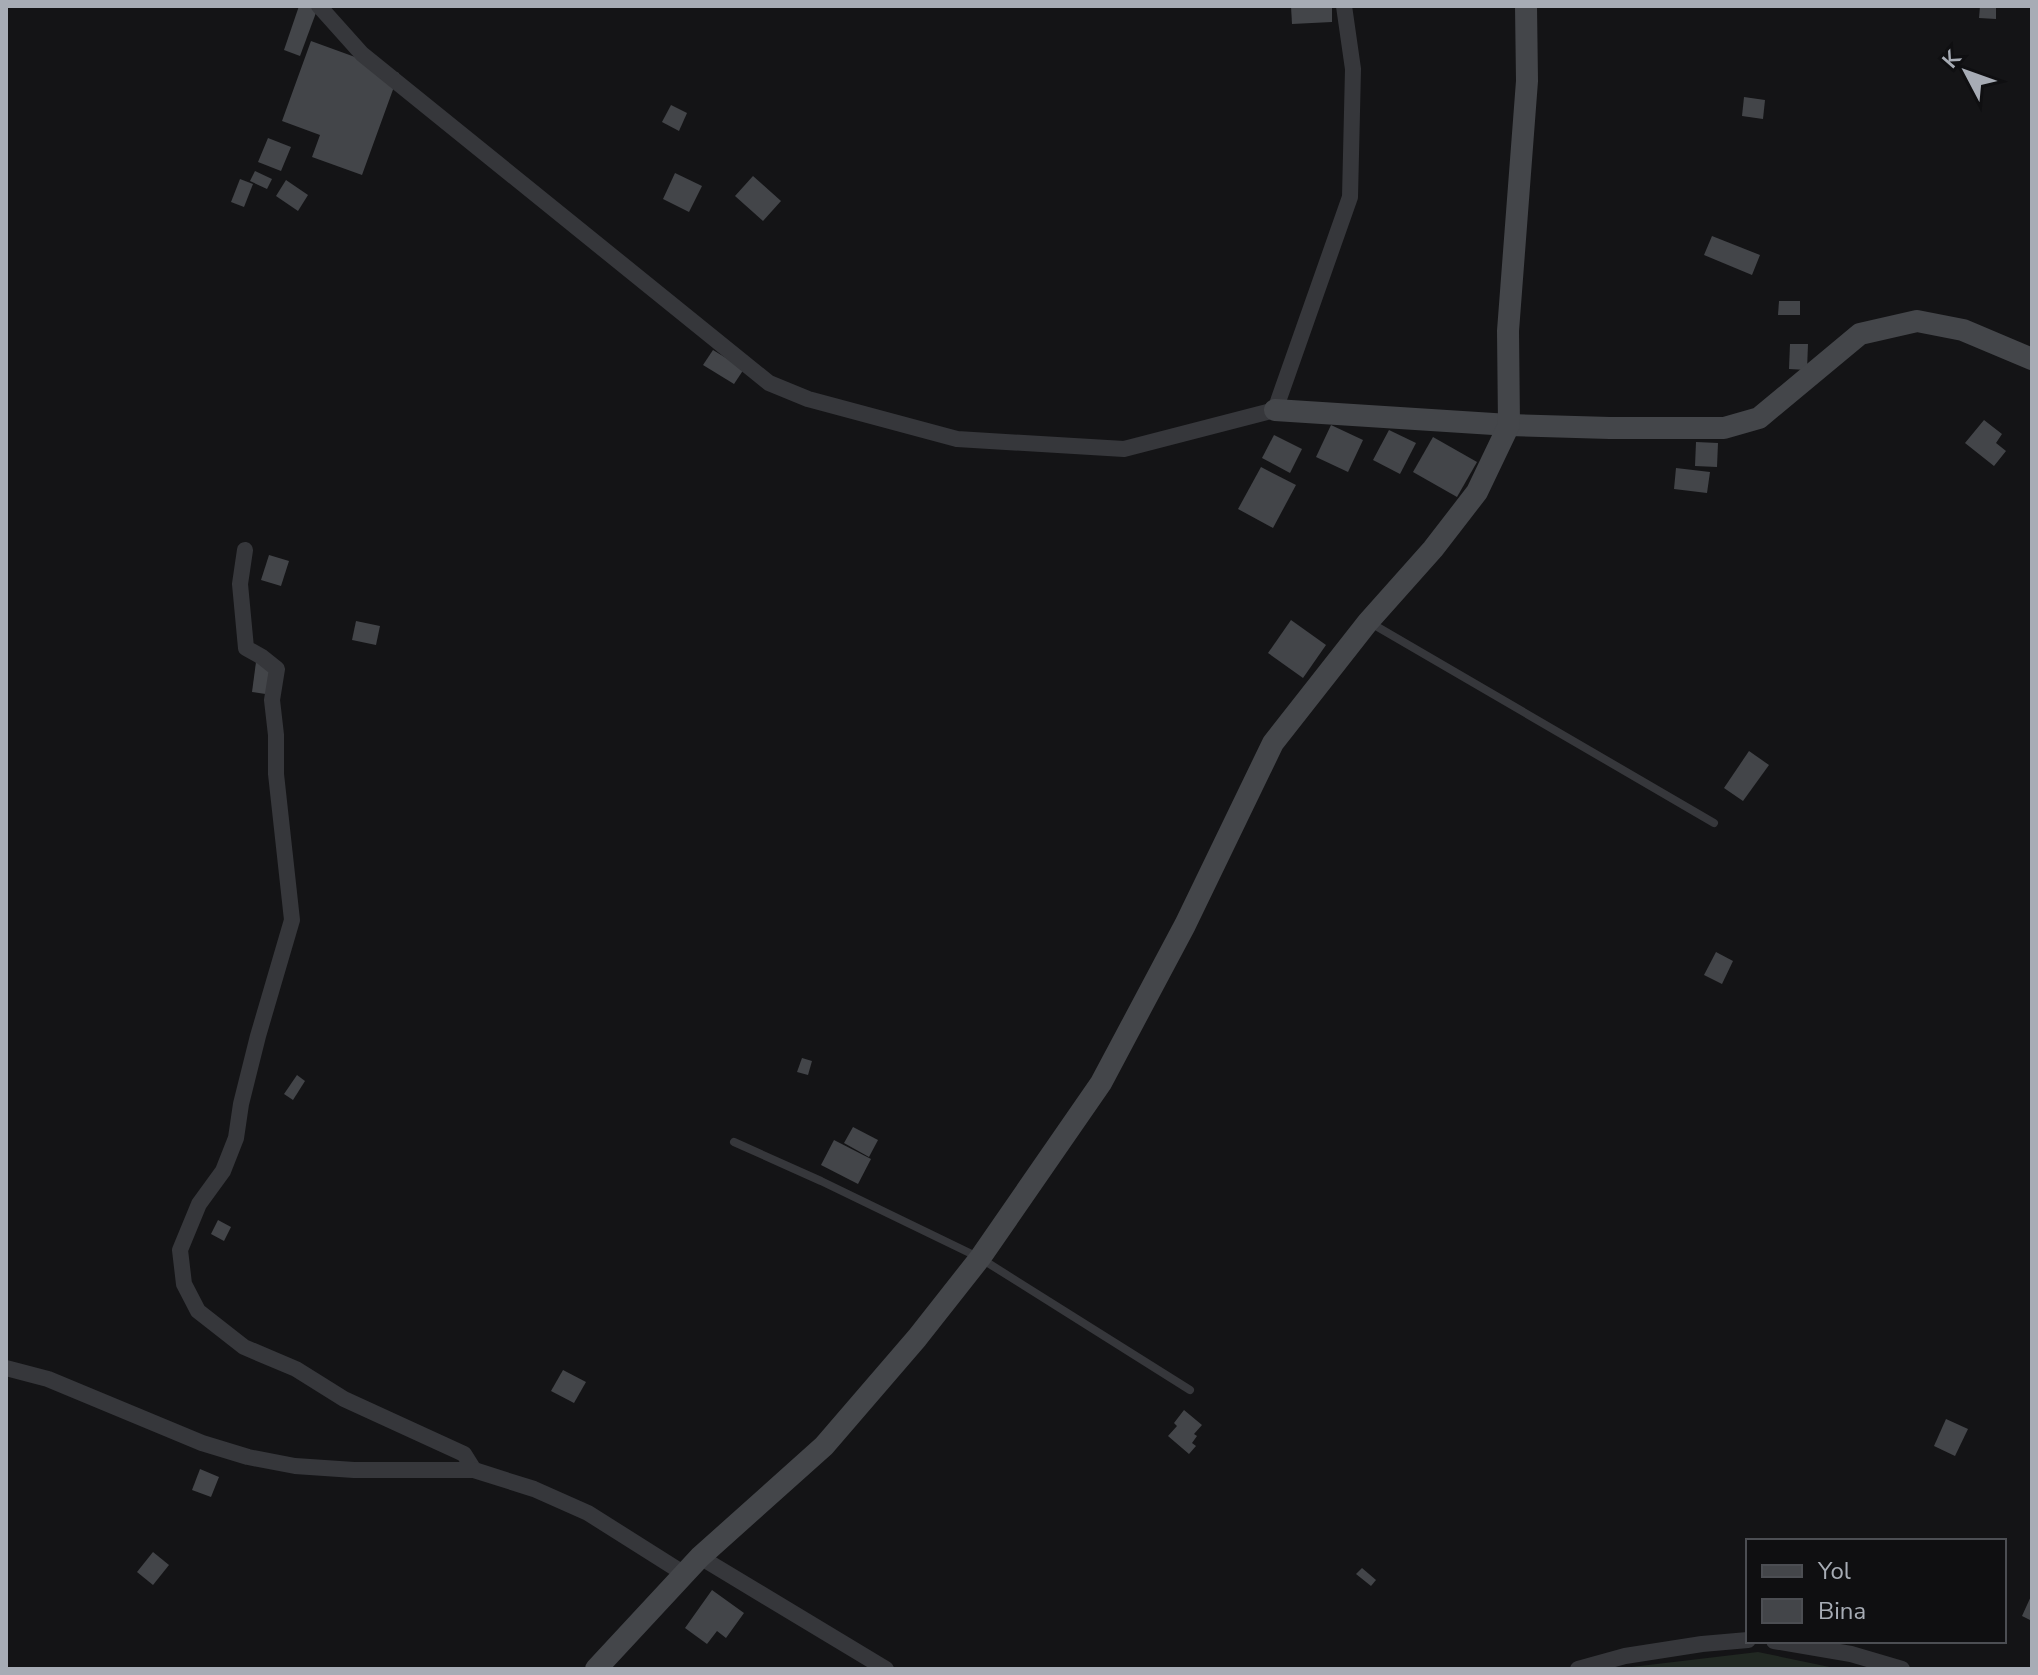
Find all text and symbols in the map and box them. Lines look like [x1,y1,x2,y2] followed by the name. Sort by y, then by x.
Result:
[1926,32,2006,112] north arrow
[1936,43,1969,75] text: K
[1746,1539,2006,1643] legend
[1817,1555,1851,1587] text: Yol
[1818,1595,1866,1627] text: Bina

